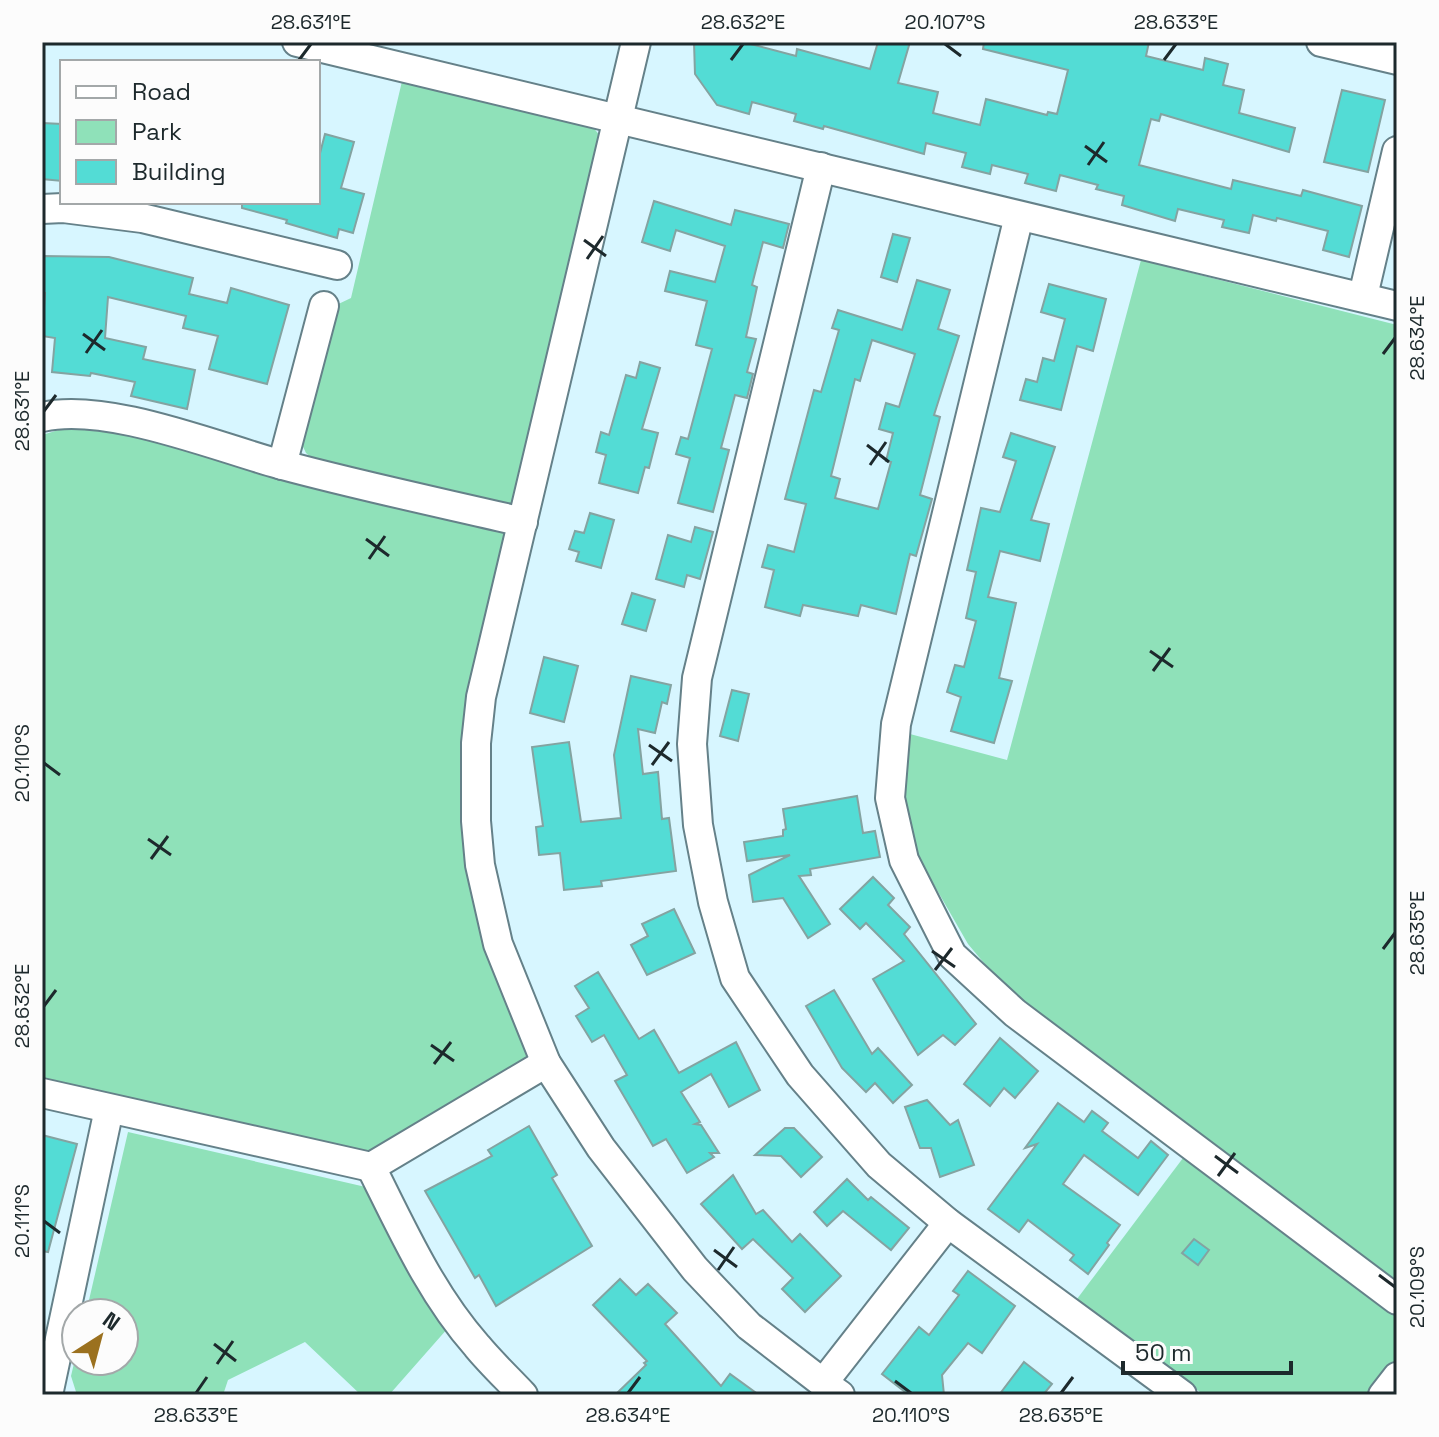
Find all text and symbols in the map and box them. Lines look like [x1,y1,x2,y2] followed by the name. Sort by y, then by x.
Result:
[271,9,351,35] text: 28.631°E
[701,9,785,35] text: 28.632°E
[905,9,985,35] text: 20.107°S
[1134,9,1218,35] text: 28.633°E
[60,60,320,204] legend
[132,76,191,107] text: Road
[132,116,182,147] text: Park
[132,156,226,187] text: Building
[1404,295,1430,381] text: 28.634°E
[9,371,35,451] text: 28.631°E
[9,724,35,802] text: 20.110°S
[1404,891,1430,975] text: 28.635°E
[9,964,35,1048] text: 28.632°E
[9,1184,35,1258] text: 20.111°S
[1404,1246,1430,1328] text: 20.109°S
[60,1297,140,1377] north arrow
[98,1305,126,1336] text: N
[1123,1325,1291,1375] scale bar
[1135,1337,1192,1368] text: 50 m
[154,1402,238,1428] text: 28.633°E
[585,1402,671,1428] text: 28.634°E
[872,1402,950,1428] text: 20.110°S
[1019,1402,1103,1428] text: 28.635°E

